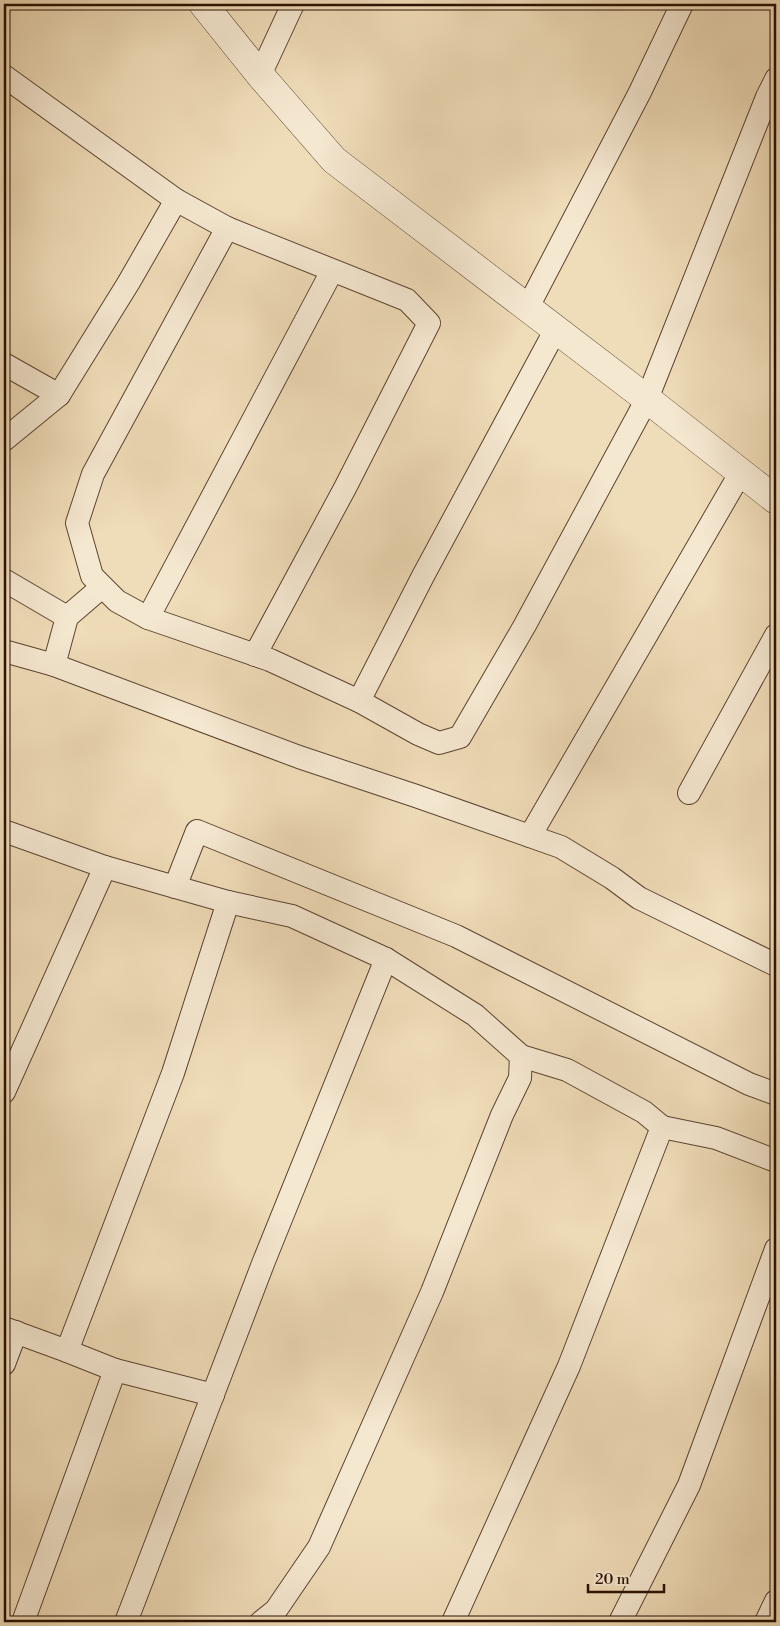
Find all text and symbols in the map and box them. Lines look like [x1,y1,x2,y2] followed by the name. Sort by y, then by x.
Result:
[588,1561,664,1593] scale bar
[595,1570,630,1589] text: 20 m

